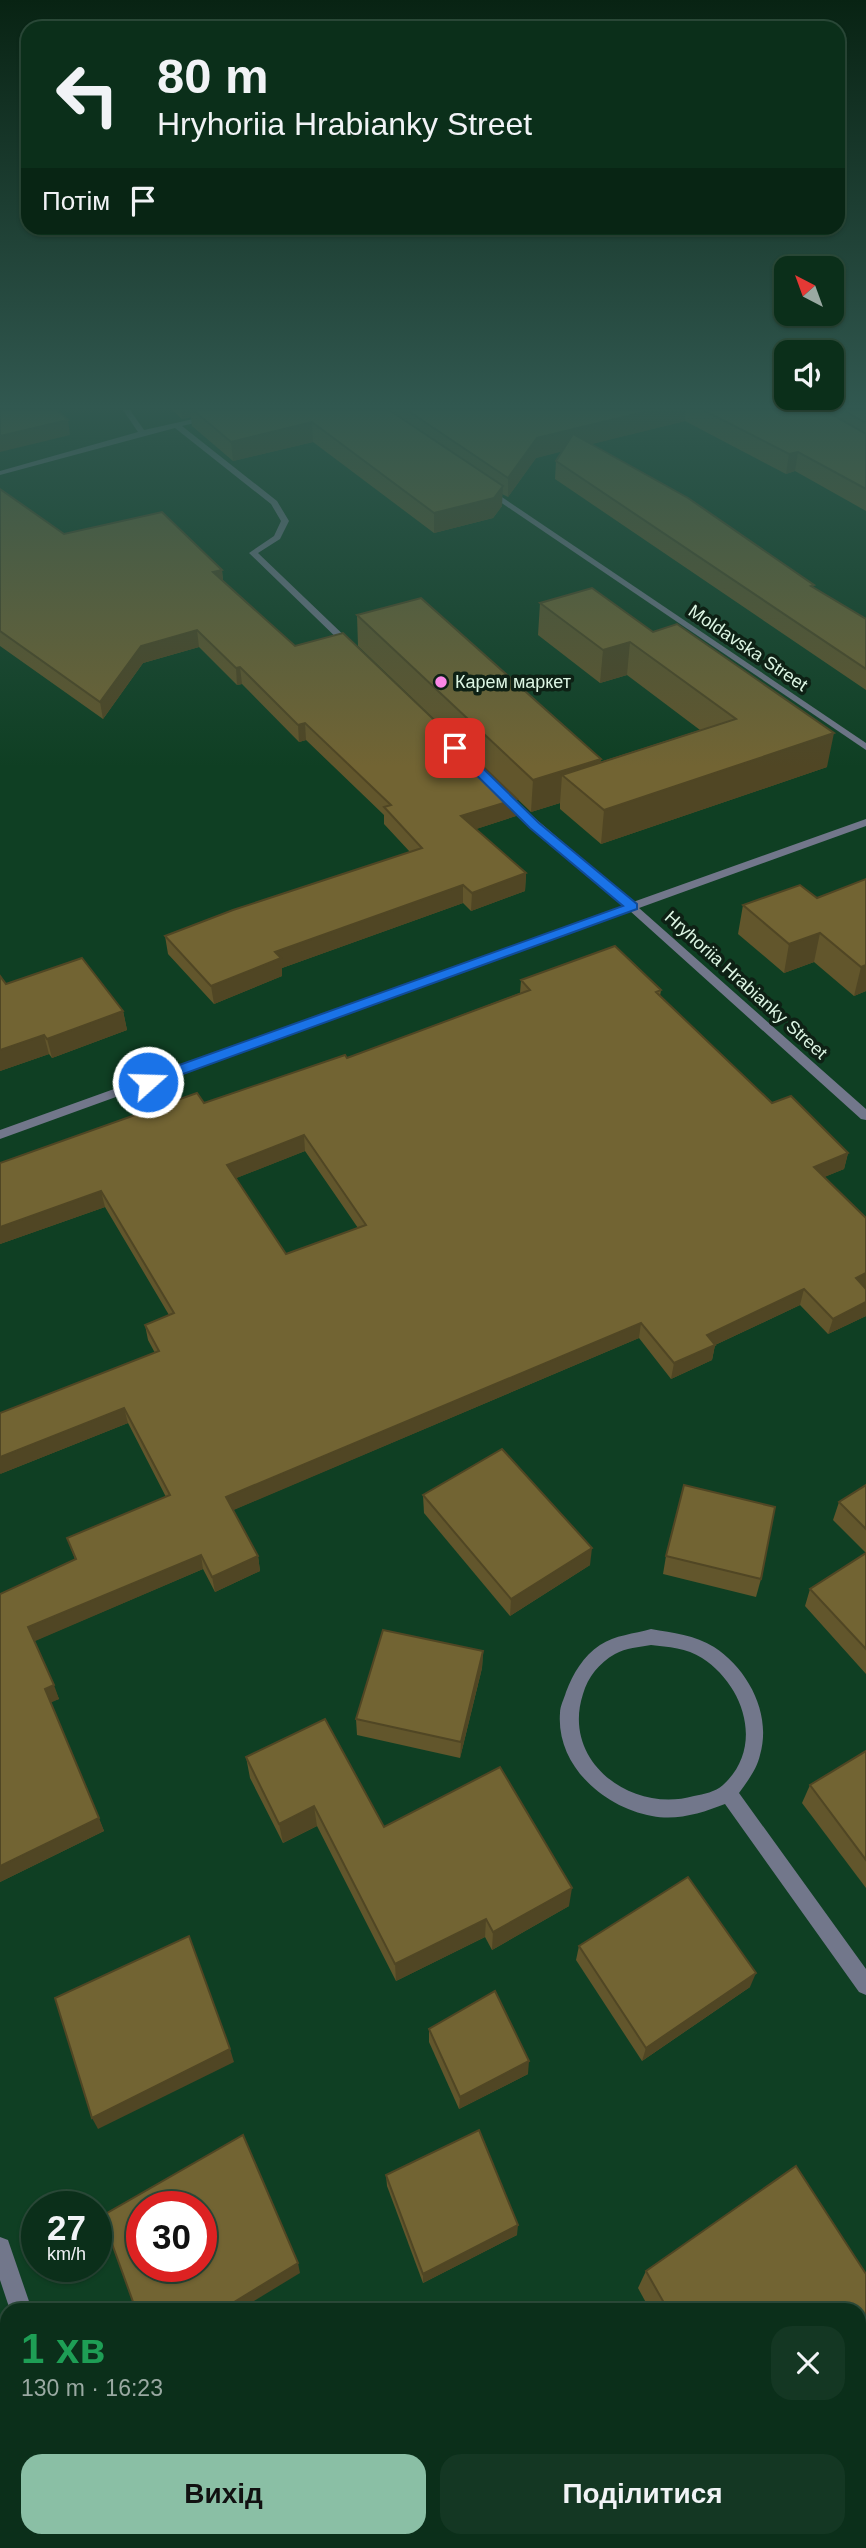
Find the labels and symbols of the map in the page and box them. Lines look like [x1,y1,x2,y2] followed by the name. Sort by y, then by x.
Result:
[774,256,844,326] north arrow
[685,601,811,695] street label: Moldavska Street
[455,672,571,692] place label: Карем маркет
[433,674,449,690] marker: Карем маркет
[425,718,485,778] pin
[661,907,831,1063] street label: Hryhoriia Hrabianky Street
[111,1045,185,1119] position arrow
[126,2191,217,2282] speed limit sign: 30

